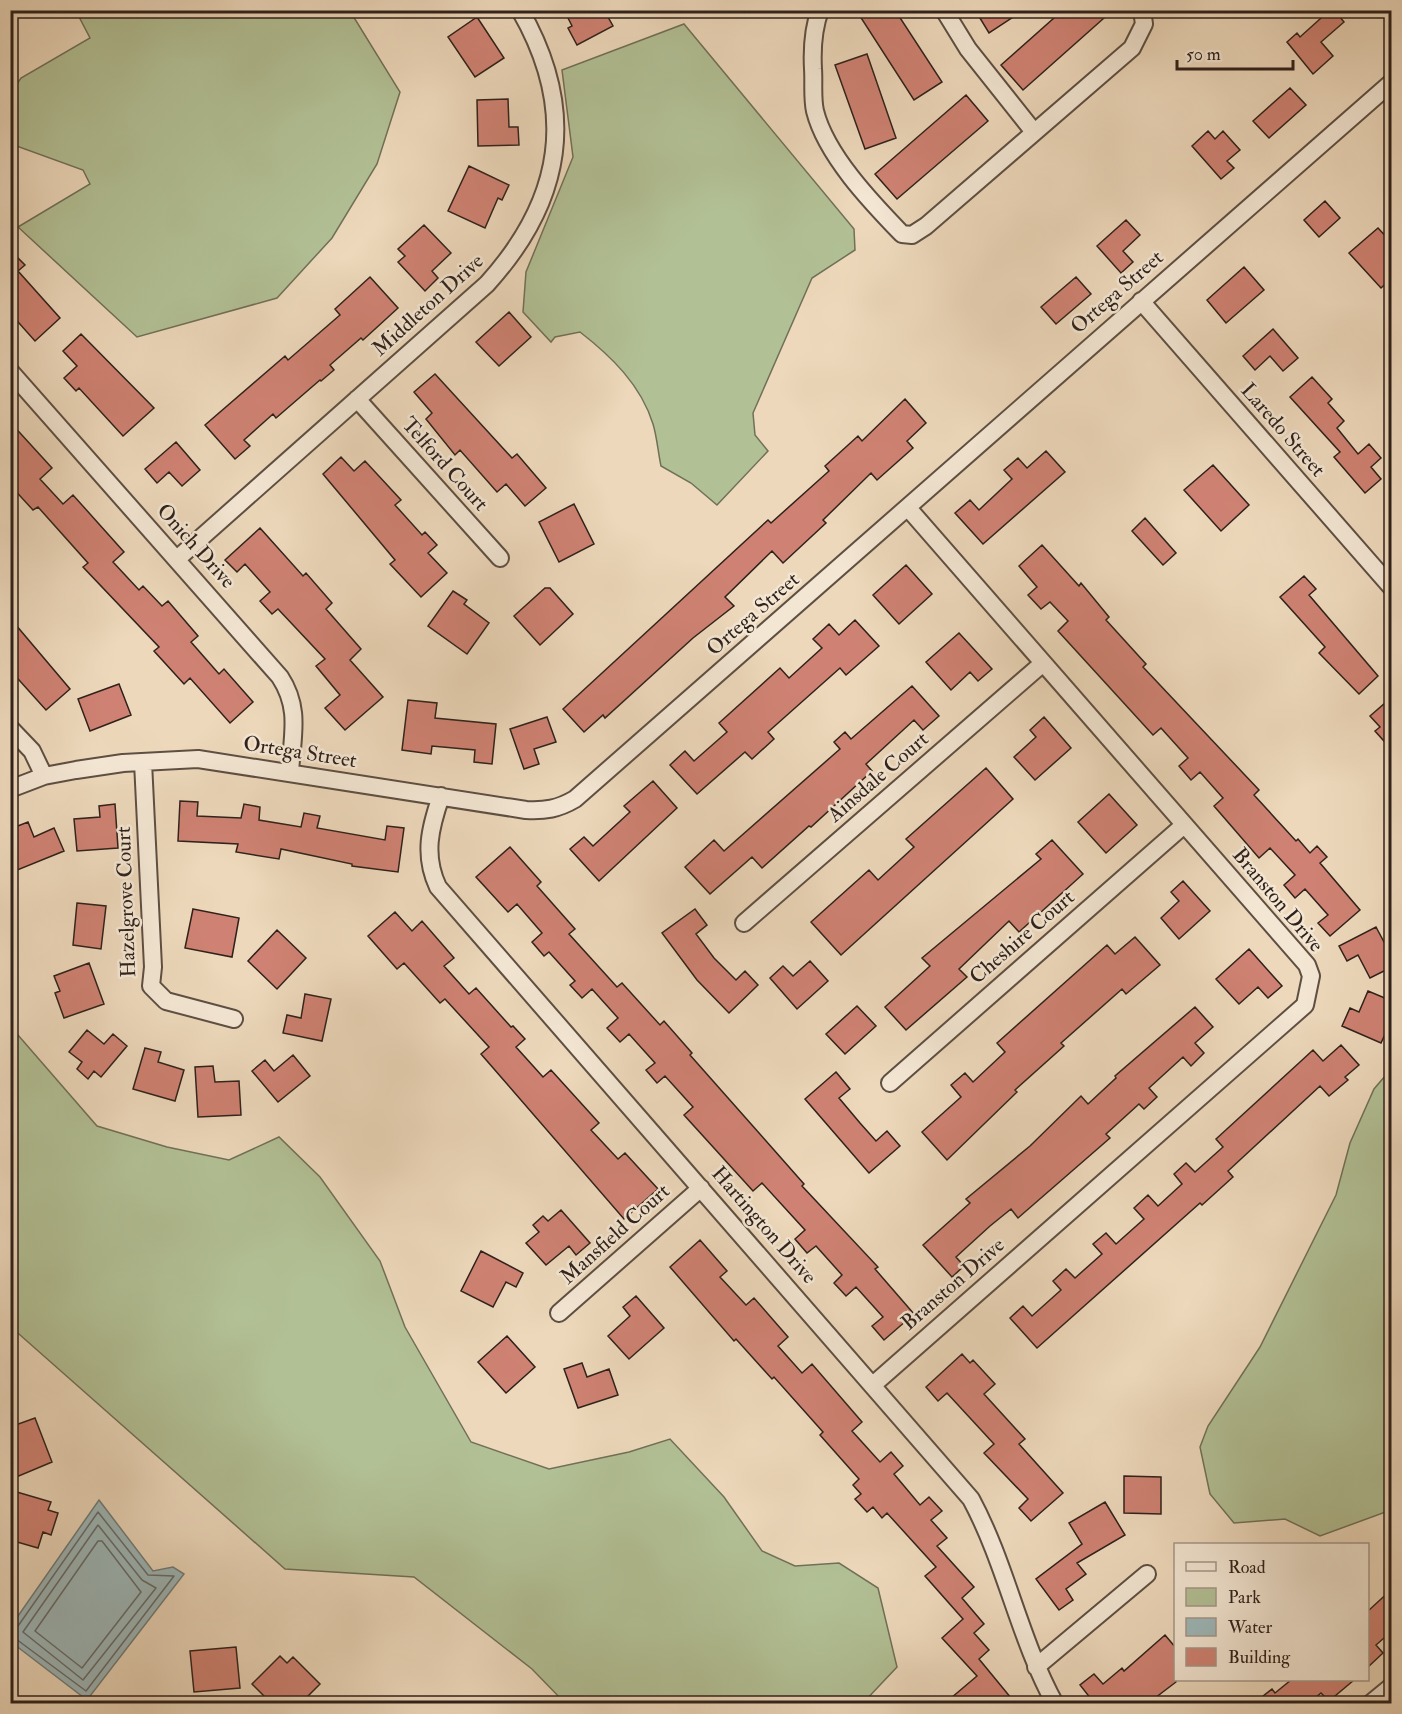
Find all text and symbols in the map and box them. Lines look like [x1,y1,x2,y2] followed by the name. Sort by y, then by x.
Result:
[1177,33,1292,71] scale bar
[1186,43,1221,66] text: 50 m
[1065,244,1169,340] street label: Ortega Street
[367,248,489,362] street label: Middleton Drive
[1235,377,1331,483] street label: Laredo Street
[396,411,494,517] street label: Telford Court
[151,498,241,594] street label: Onich Drive
[701,566,805,662] street label: Ortega Street
[821,726,934,829] street label: Ainsdale Court
[241,730,359,774] street label: Ortega Street
[110,826,142,978] street label: Hazelgrove Court
[1226,842,1330,958] street label: Branston Drive
[964,884,1080,990] street label: Cheshire Court
[705,1161,823,1290] street label: Hartington Drive
[555,1178,676,1290] street label: Mansfield Court
[896,1232,1010,1336] street label: Branston Drive
[1174,1543,1369,1681] legend
[1228,1556,1266,1579] text: Road
[1228,1586,1261,1609] text: Park
[1227,1616,1272,1639] text: Water
[1228,1646,1291,1669] text: Building

